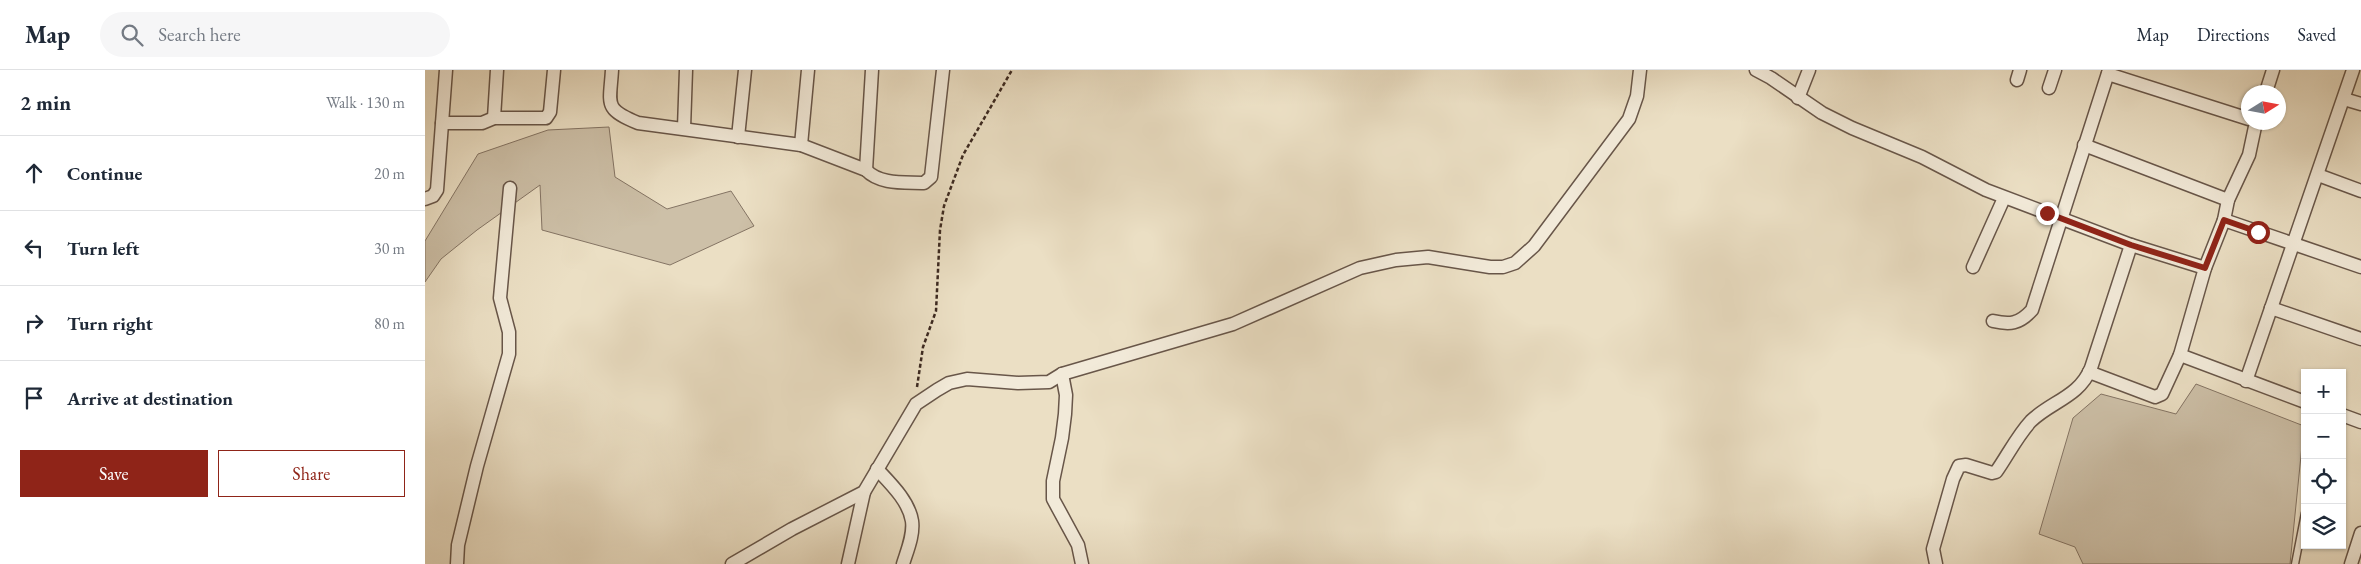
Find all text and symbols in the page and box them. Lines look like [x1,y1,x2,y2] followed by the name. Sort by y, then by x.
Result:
[100,12,450,57] search box
[25,19,70,50] text: Map
[118,21,146,49] icon: search
[158,22,241,47] text: Search here
[2137,23,2169,46] text: Map
[2197,23,2269,46] text: Directions
[2297,23,2336,46] text: Saved
[2241,85,2286,130] north arrow
[20,89,71,116] text: 2 min
[326,92,405,113] text: Walk · 130 m
[20,159,48,187] icon: ahead
[67,161,142,186] text: Continue
[374,163,405,184] text: 20 m
[2036,202,2059,225] route end
[2247,221,2270,244] route start
[20,234,48,262] icon: left
[67,236,139,261] text: Turn left
[374,238,405,259] text: 30 m
[20,309,48,337] icon: right
[67,311,153,336] text: Turn right
[374,313,405,334] text: 80 m
[2301,369,2346,549] map controls
[2301,369,2346,414] button: +
[20,384,48,412] icon: arrive
[67,386,233,411] text: Arrive at destination
[2301,414,2346,459] button: −
[20,450,208,497] button: Save
[218,450,405,497] button: Share
[2301,459,2346,504] button: locate
[2301,504,2346,549] button: layers

